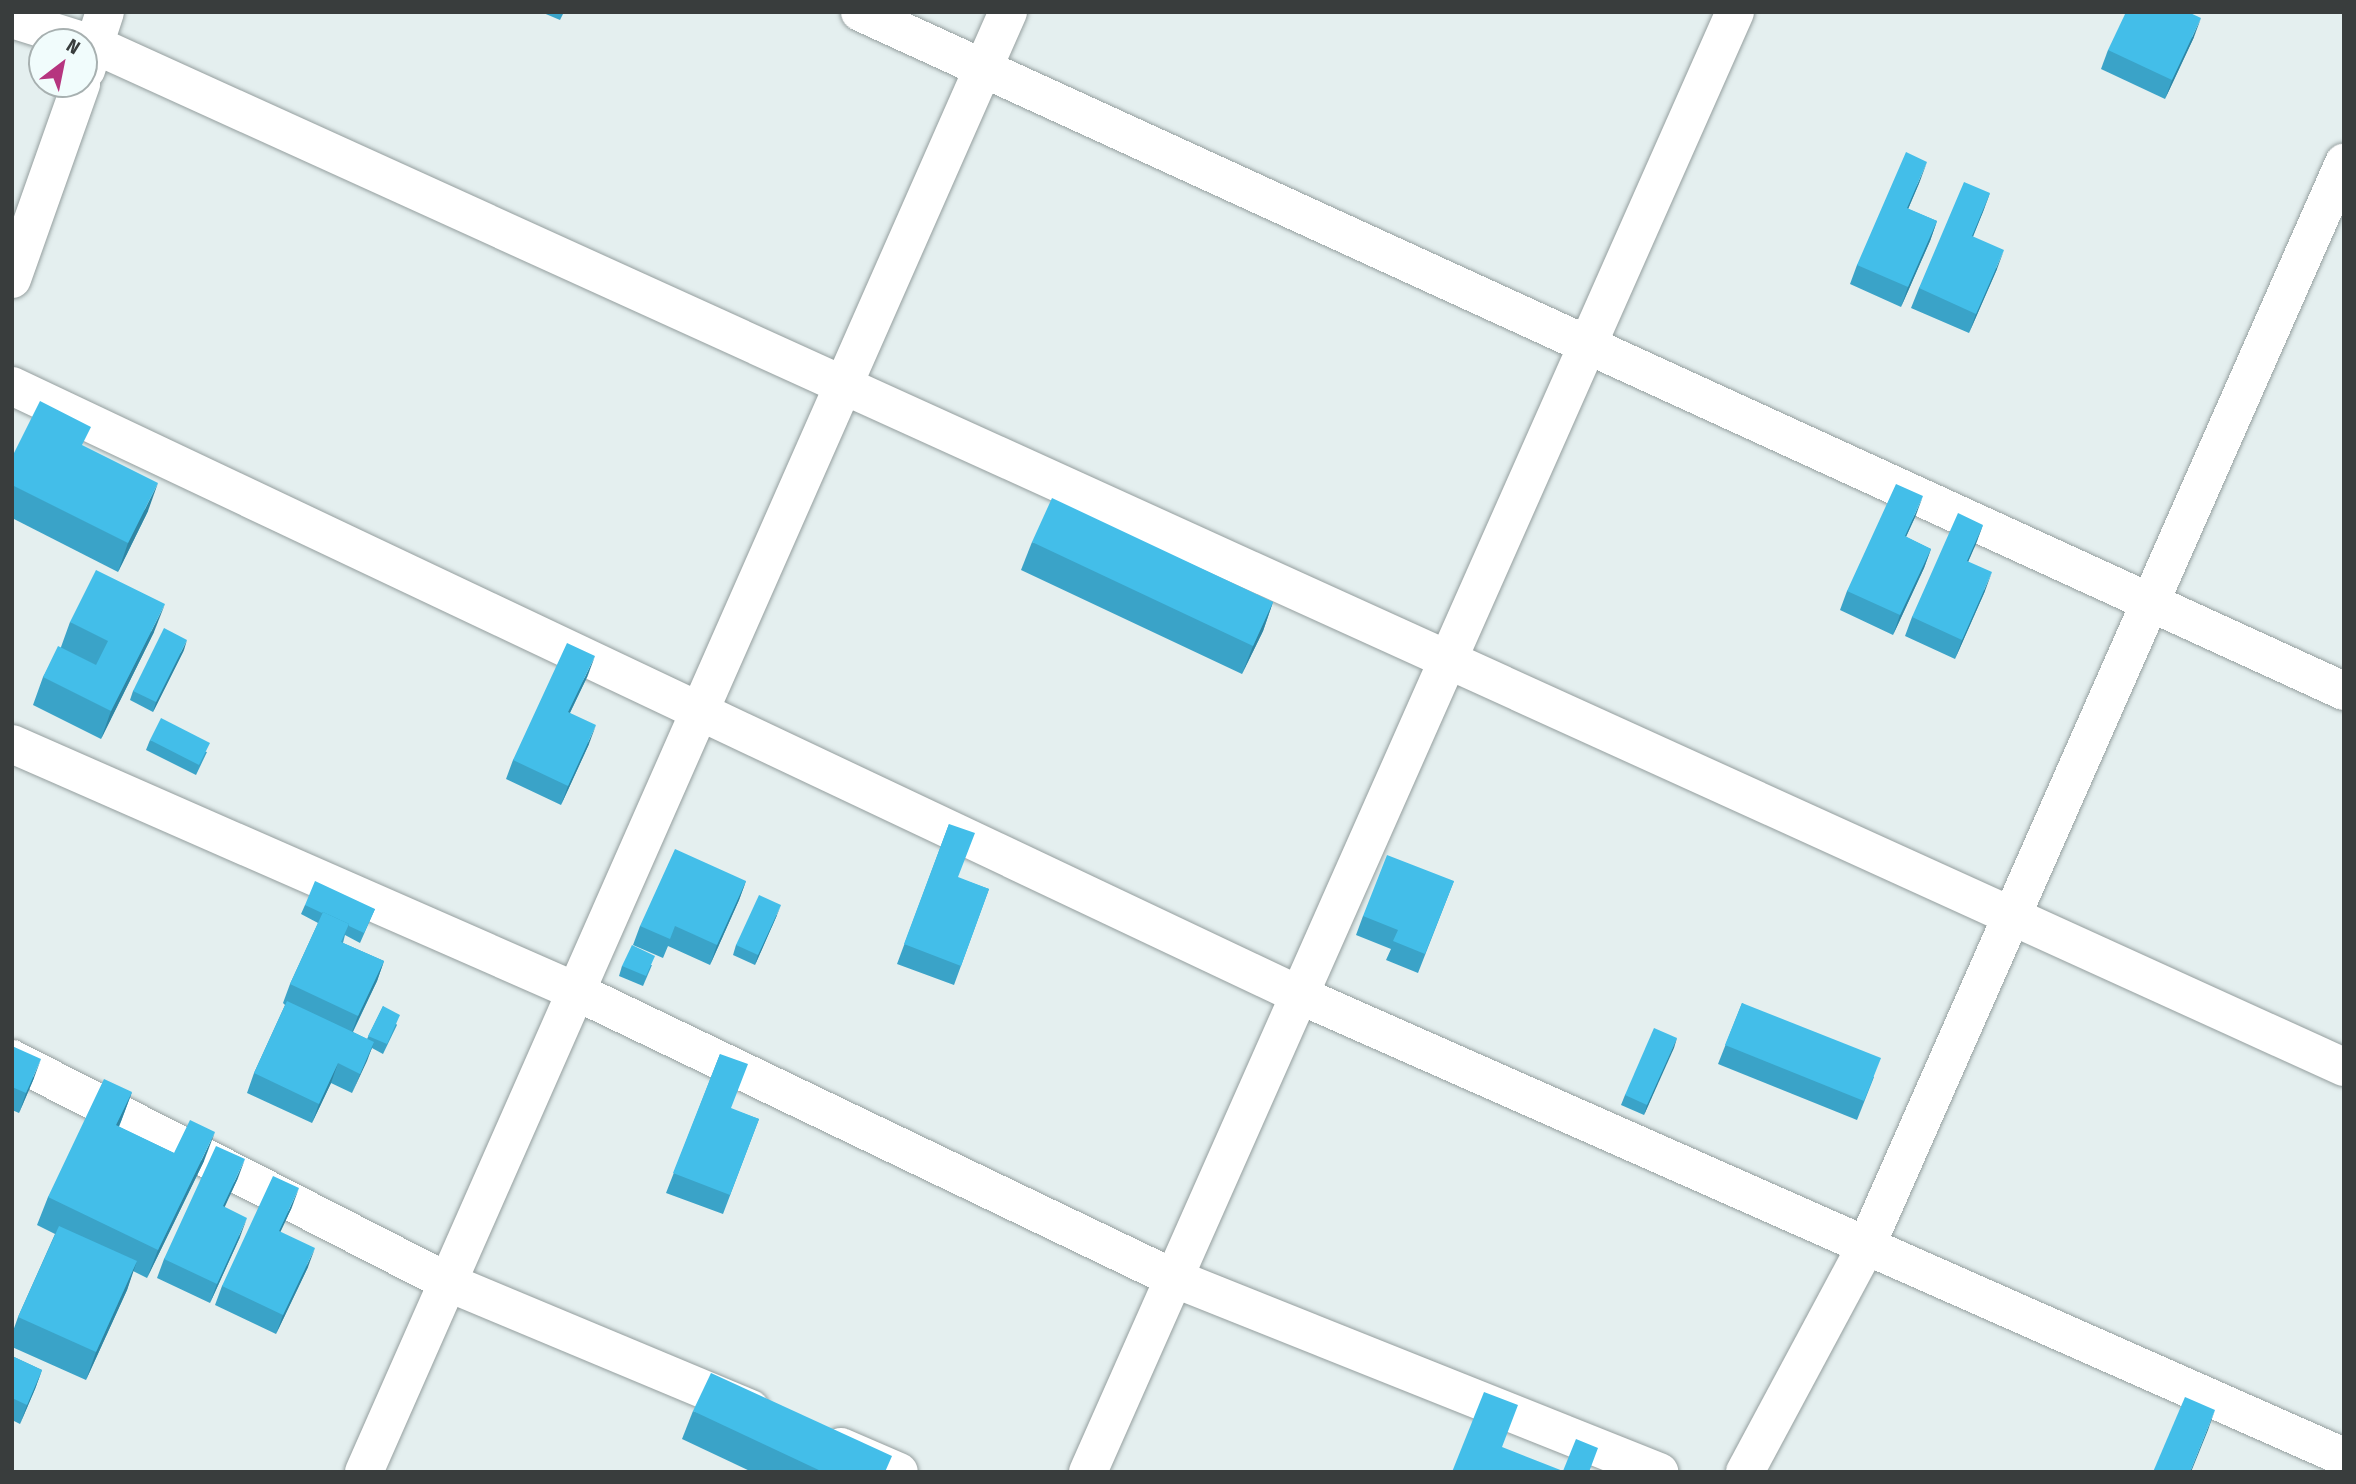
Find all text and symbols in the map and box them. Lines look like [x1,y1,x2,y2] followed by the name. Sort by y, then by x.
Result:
[28,28,98,98] north arrow
[62,34,84,59] text: N

